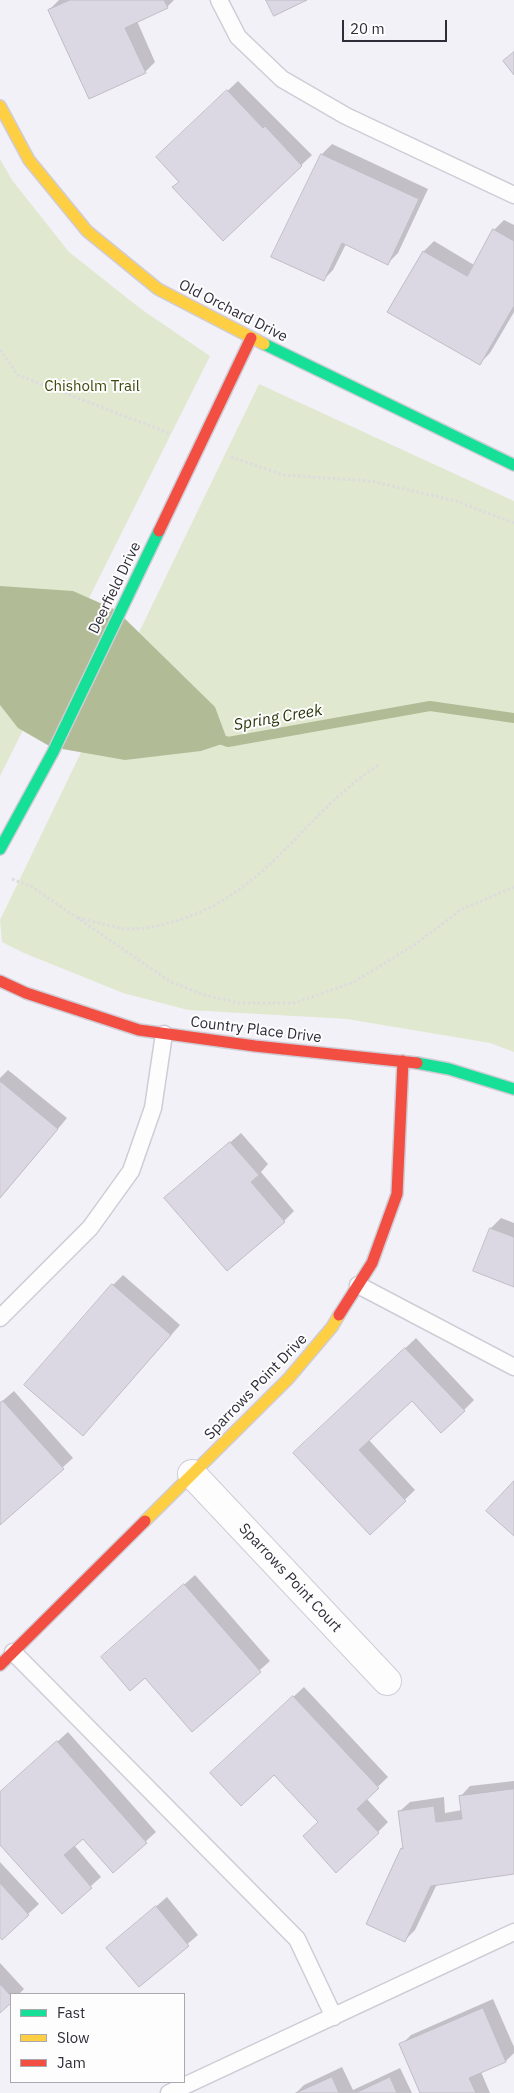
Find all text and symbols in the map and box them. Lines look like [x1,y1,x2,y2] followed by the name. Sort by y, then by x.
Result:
[344,10,449,42] scale bar
[350,19,385,38] text: 20 m
[176,276,290,346] street label: Old Orchard Drive
[44,378,140,396] park label: Chisholm Trail
[85,539,145,637] street label: Deerfield Drive
[232,701,324,735] water label: Spring Creek
[189,1013,323,1047] street label: Country Place Drive
[201,1330,311,1444] street label: Sparrows Point Drive
[235,1520,345,1636] street label: Sparrows Point Court
[10,1993,185,2083] legend
[57,2003,85,2022] text: Fast
[57,2028,90,2047] text: Slow
[57,2053,86,2072] text: Jam

